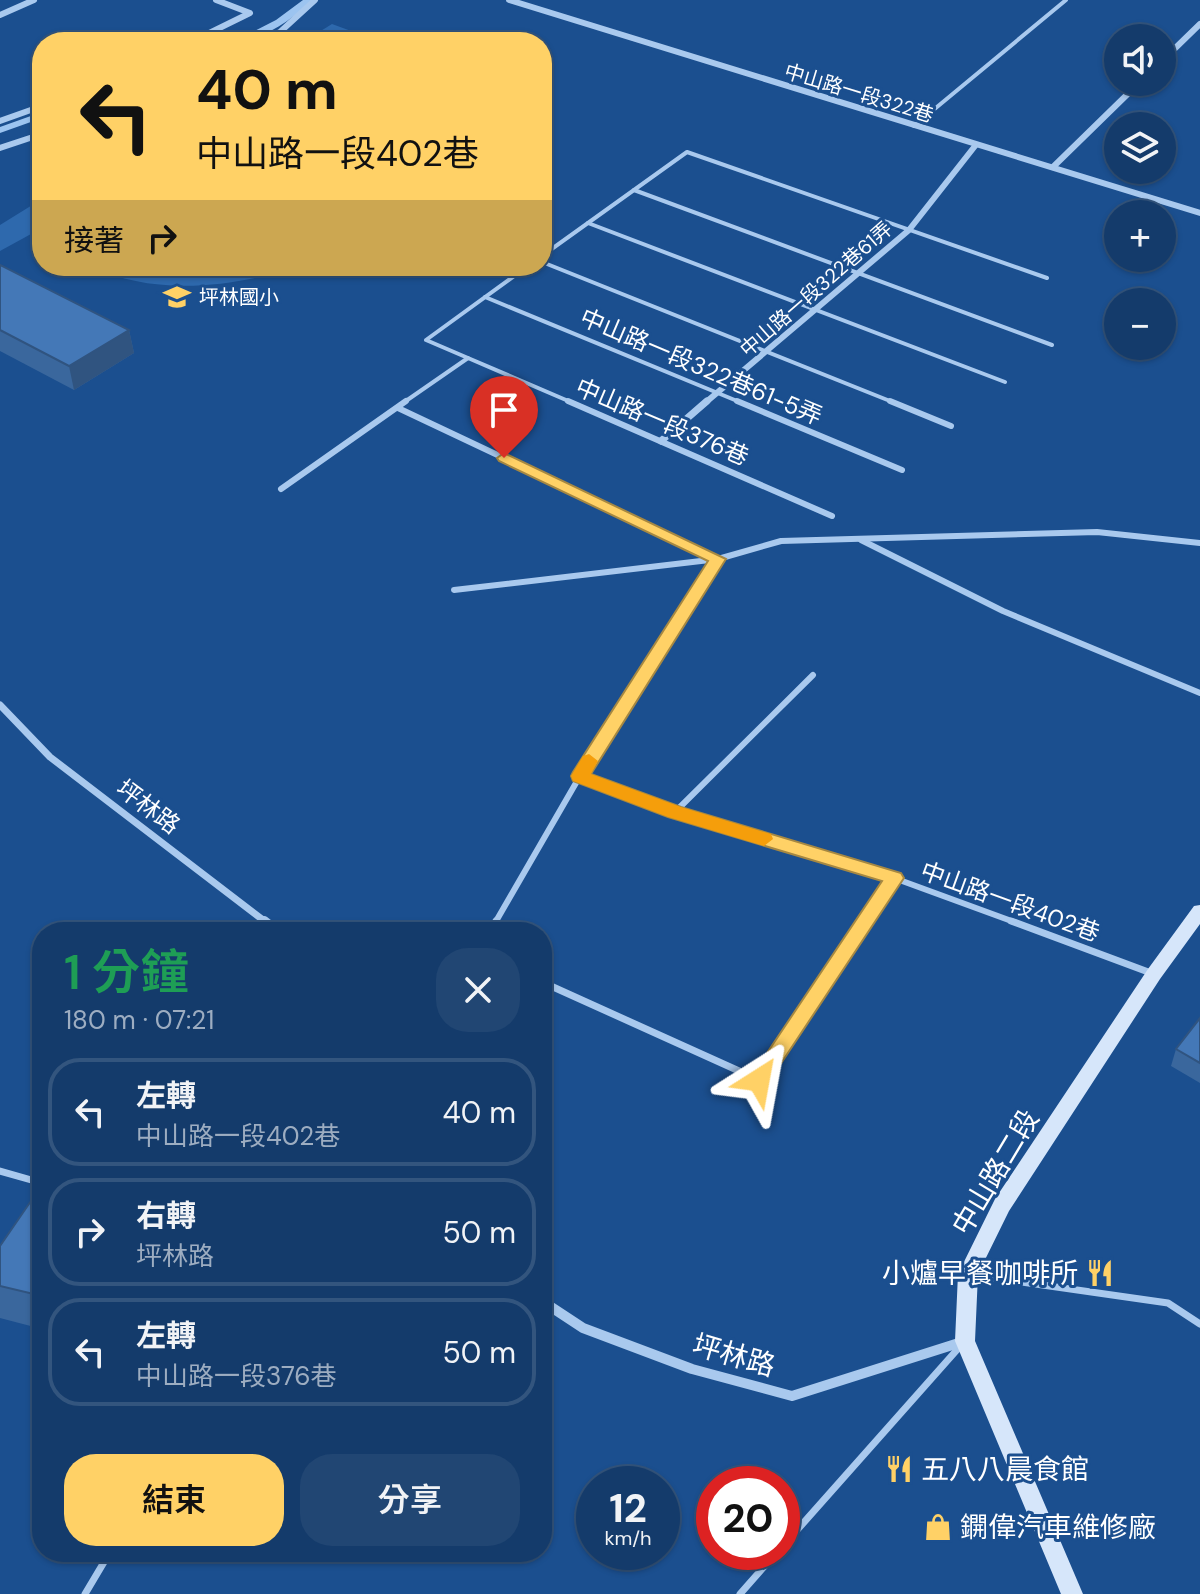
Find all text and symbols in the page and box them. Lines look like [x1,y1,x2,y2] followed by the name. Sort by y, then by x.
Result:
[1104,24,1176,360] map controls
[1104,24,1176,96] button: sound
[196,53,338,126] text: 40 m
[781,58,937,128] street label: 中山路一段322巷
[64,64,168,168] icon: left
[1104,112,1176,184] button: layers
[196,130,479,177] text: 中山路一段402巷
[1104,200,1176,272] button: +
[140,216,184,260] icon: right
[734,216,898,362] street label: 中山路一段322巷61弄
[64,221,124,260] text: 接著
[162,282,192,312] school or university icon: 坪林國小
[199,284,279,310] place label: 坪林國小
[1104,288,1176,360] button: −
[575,301,827,432] street label: 中山路一段322巷61-5弄
[571,371,753,472] street label: 中山路一段376巷
[470,376,538,458] pin
[482,388,526,432] icon: arrive
[110,773,186,841] street label: 坪林路
[916,855,1104,948] street label: 中山路一段402巷
[64,941,188,1004] text: 1 分鐘
[436,948,520,1032] button: close
[64,1003,214,1037] text: 180 m · 07:21
[717,1038,801,1122] position arrow
[136,1076,196,1115] text: 左轉
[68,1090,112,1134] icon: left
[443,1093,516,1132] text: 40 m
[944,1103,1047,1242] street label: 中山路二段
[136,1119,340,1153] text: 中山路一段402巷
[136,1196,196,1235] text: 右轉
[68,1210,112,1254] icon: right
[442,1213,516,1252] text: 50 m
[136,1239,214,1273] text: 坪林路
[882,1255,1078,1292] place label: 小爐早餐咖啡所
[1085,1258,1115,1288] restaurant icon: 小爐早餐咖啡所
[136,1316,196,1355] text: 左轉
[688,1326,779,1385] street label: 坪林路
[68,1330,112,1374] icon: left
[442,1333,516,1372] text: 50 m
[136,1359,336,1393] text: 中山路一段376巷
[921,1451,1089,1488] place label: 五八八晨食館
[64,1454,284,1546] button: 結束
[300,1454,520,1546] button: 分享
[884,1454,914,1484] restaurant icon: 五八八晨食館
[696,1466,800,1570] speed limit sign: 20
[609,1482,647,1534] text: 12
[960,1509,1156,1546] place label: 鐦偉汽車維修廠
[923,1512,953,1542] shop icon: 鐦偉汽車維修廠
[604,1525,652,1551] text: km/h

